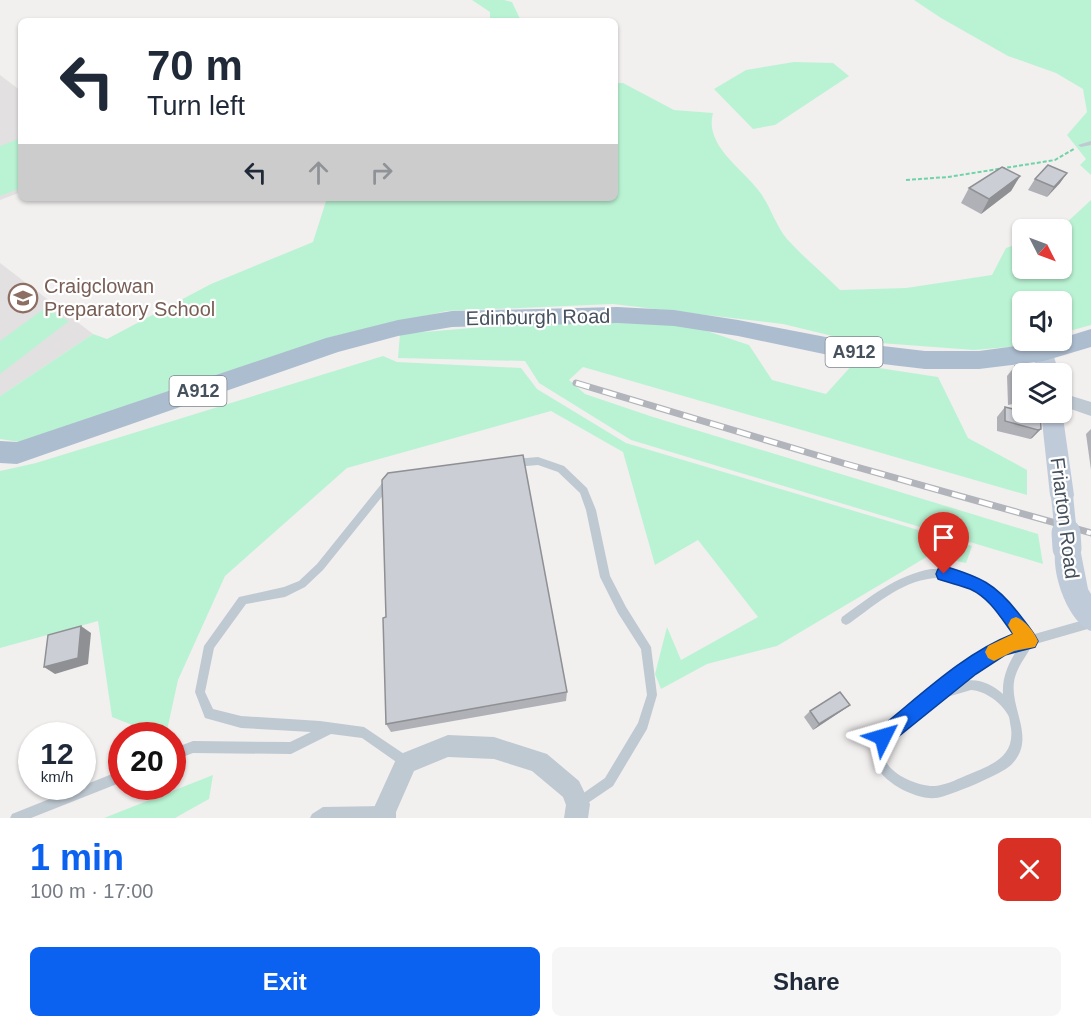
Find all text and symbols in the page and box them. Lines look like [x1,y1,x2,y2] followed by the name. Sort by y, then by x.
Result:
[48,42,126,120] icon: left
[147,42,243,89] text: 70 m
[147,91,245,121] text: Turn left
[239,156,272,189] icon: left
[302,156,335,189] icon: ahead
[365,156,398,189] icon: right
[1012,219,1072,279] north arrow
[1012,219,1072,423] map controls
[44,275,215,320] place label: Craigclowan Preparatory School
[7,282,39,314] school or university icon: Craigclowan Preparatory School
[1012,291,1072,351] button: sound
[466,305,610,329] street label: Edinburgh Road
[826,337,882,367] road number: A912
[1012,363,1072,423] button: layers
[170,376,226,406] road number: A912
[1047,456,1083,580] street label: Friarton Road
[918,512,969,574] pin
[927,521,960,554] icon: arrive
[851,705,915,769] position arrow
[108,722,186,800] speed limit sign: 20
[40,737,74,770] text: 12
[41,768,73,785] text: km/h
[30,837,124,878] text: 1 min
[998,838,1061,901] button: close
[30,880,153,902] text: 100 m · 17:00
[30,947,540,1016] button: Exit
[552,947,1061,1016] button: Share

